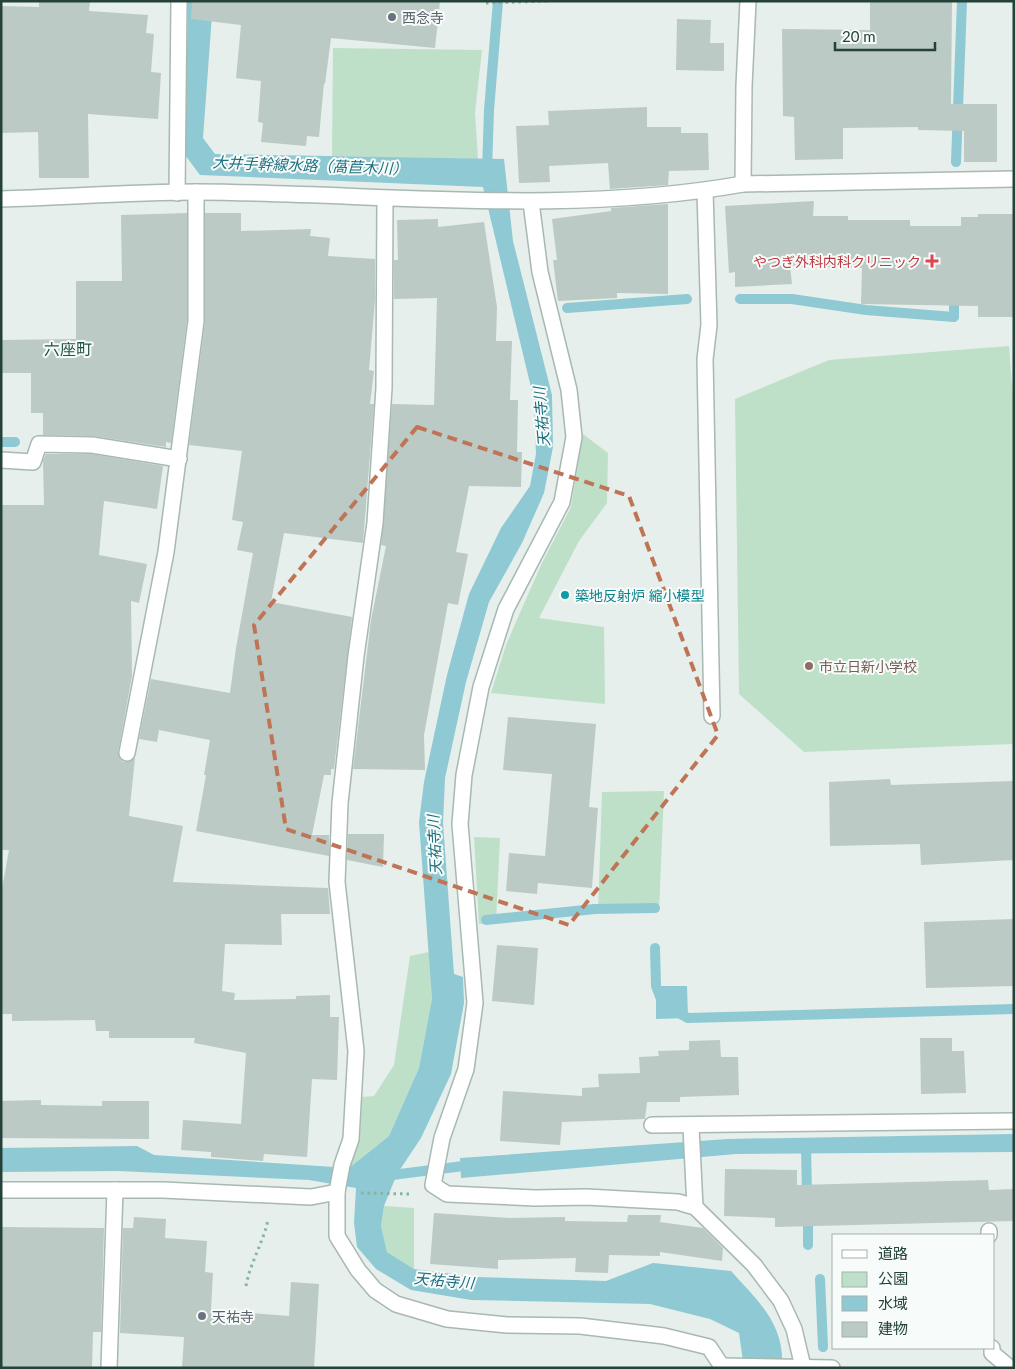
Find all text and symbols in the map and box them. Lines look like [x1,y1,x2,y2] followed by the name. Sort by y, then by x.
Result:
[402,9,444,26] place label: 西念寺
[386,11,398,23] marker: 西念寺
[835,20,935,52] scale bar
[842,27,876,45] text: 20 m
[212,153,408,177] water label: 大井手幹線水路（萵苣木川）
[753,253,921,270] place label: やつぎ外科内科クリニック
[925,254,939,268] marker: やつぎ外科内科クリニック
[44,339,92,358] district label: 六座町
[529,384,553,448] water label: 天祐寺川
[575,587,705,604] place label: 築地反射炉 縮小模型
[559,589,571,601] marker: 築地反射炉 縮小模型
[819,658,917,675] place label: 市立日新小学校
[803,660,815,672] marker: 市立日新小学校
[423,813,445,875] water label: 天祐寺川
[832,1234,995,1349] legend
[878,1244,908,1262] text: 道路
[413,1268,477,1292] water label: 天祐寺川
[878,1269,908,1287] text: 公園
[878,1294,908,1312] text: 水域
[212,1308,254,1325] place label: 天祐寺
[196,1310,208,1322] marker: 天祐寺
[878,1319,908,1337] text: 建物

